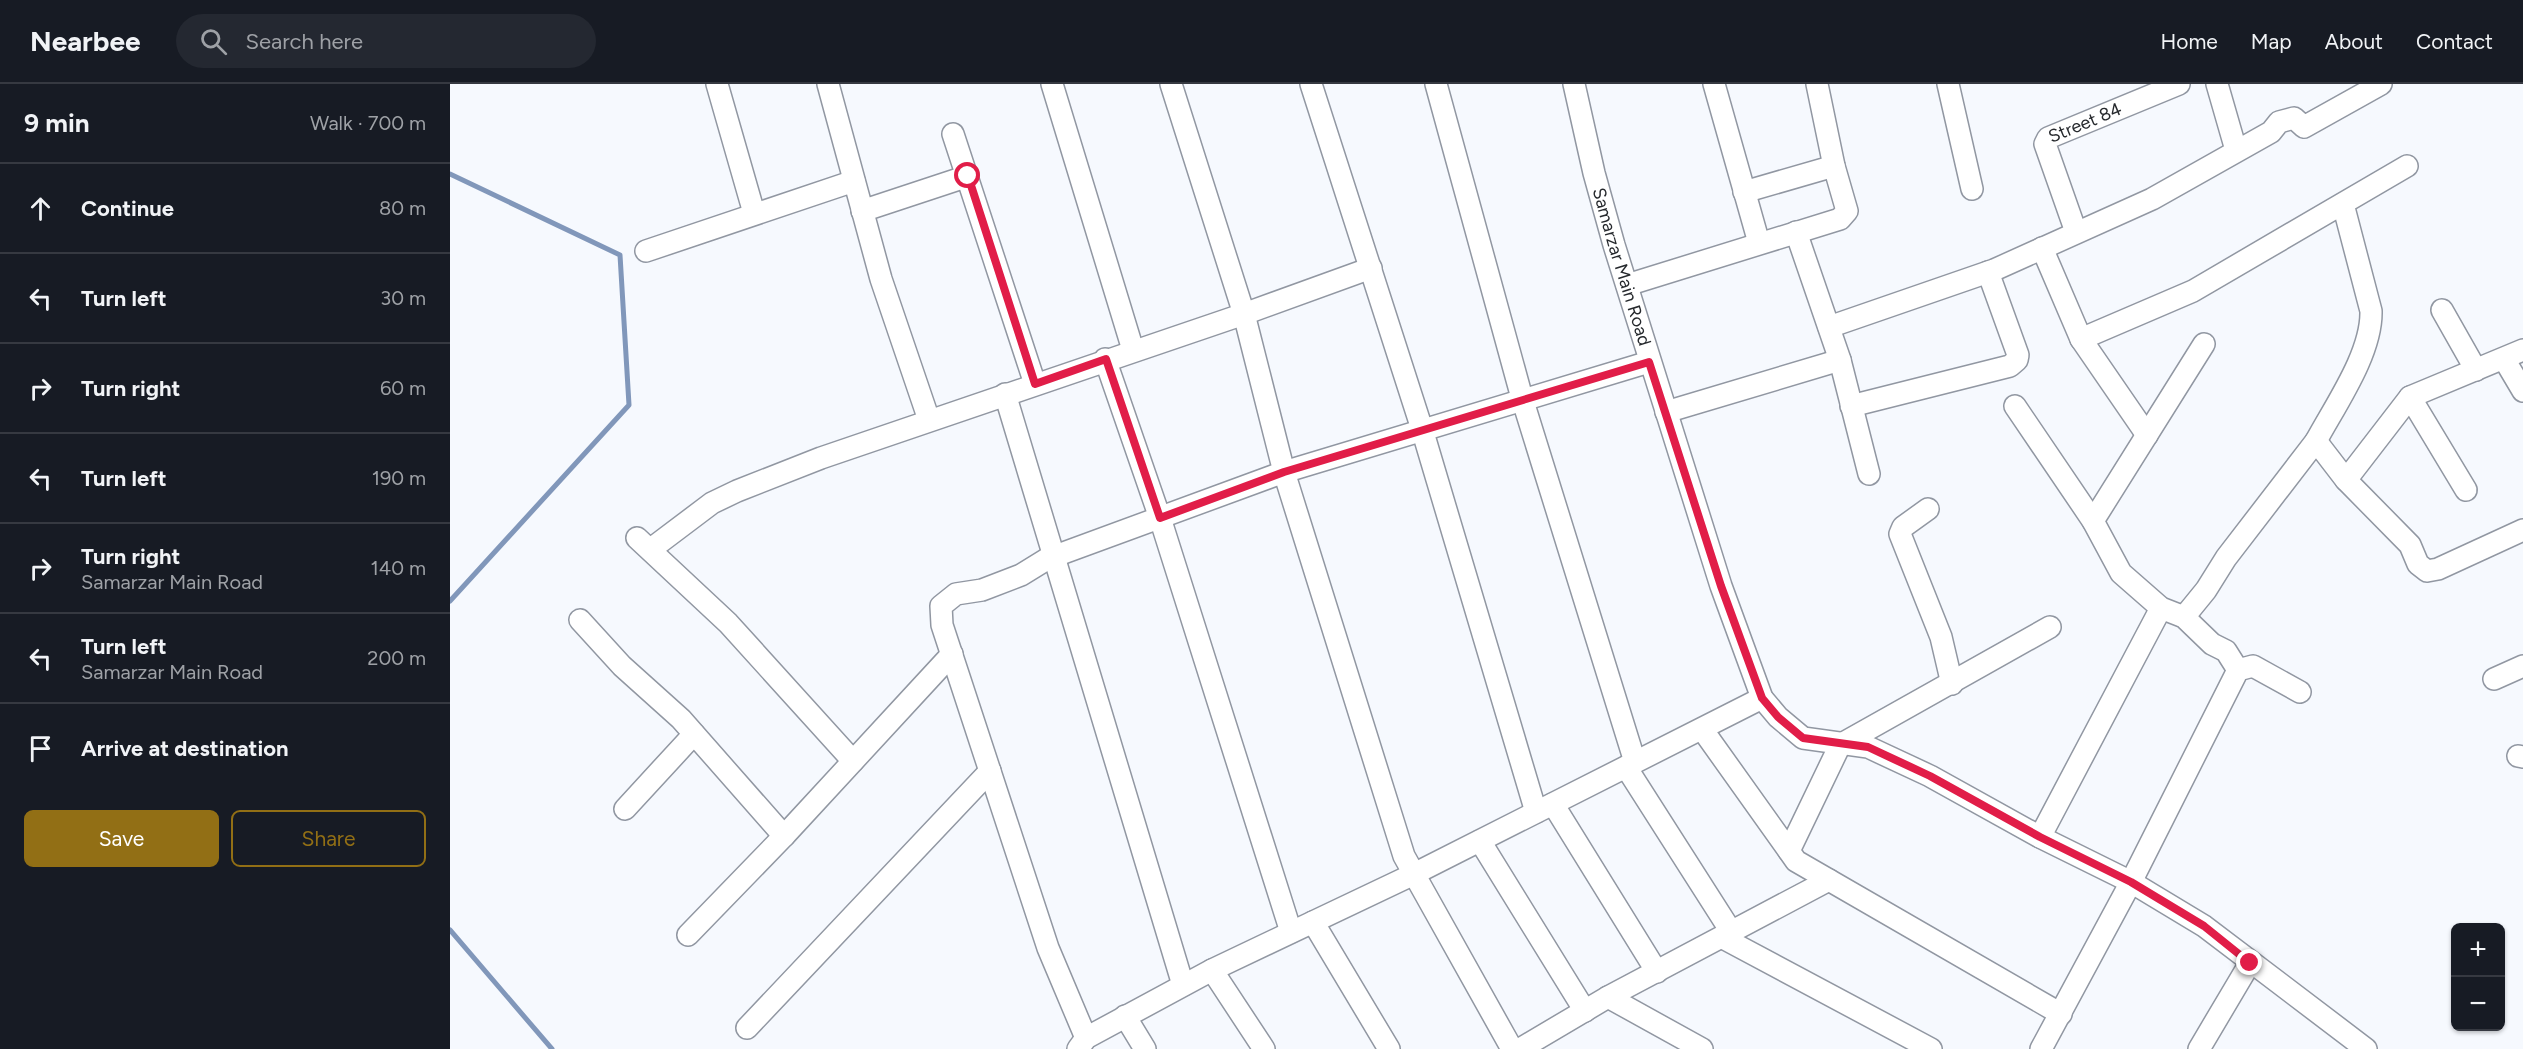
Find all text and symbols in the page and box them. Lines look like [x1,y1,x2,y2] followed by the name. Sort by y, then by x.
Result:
[176,14,596,68] search box
[30,24,140,58] text: Nearbee
[197,25,230,58] icon: search
[245,28,363,55] text: Search here
[2161,29,2218,54] text: Home
[2251,29,2292,54] text: Map
[2325,29,2383,54] text: About
[2416,29,2493,54] text: Contact
[2045,98,2125,148] street label: Street 84
[24,107,90,139] text: 9 min
[310,111,426,135] text: Walk · 700 m
[954,162,980,188] route start
[1588,185,1656,349] street label: Samarzar Main Road
[24,192,57,225] icon: ahead
[81,195,174,222] text: Continue
[379,196,426,220] text: 80 m
[24,282,57,315] icon: left
[81,285,167,312] text: Turn left
[380,286,426,310] text: 30 m
[24,372,57,405] icon: right
[81,375,180,402] text: Turn right
[380,376,426,400] text: 60 m
[24,462,57,495] icon: left
[81,465,167,492] text: Turn left
[372,466,426,490] text: 190 m
[81,543,180,570] text: Turn right
[24,552,57,585] icon: right
[371,556,426,580] text: 140 m
[81,570,263,594] text: Samarzar Main Road
[81,633,167,660] text: Turn left
[24,642,57,675] icon: left
[367,646,426,670] text: 200 m
[81,660,263,684] text: Samarzar Main Road
[24,732,57,765] icon: arrive
[81,735,289,762] text: Arrive at destination
[24,810,219,867] button: Save
[231,810,426,867] button: Share
[2451,923,2505,1031] map controls
[2451,923,2505,977] button: +
[2236,949,2262,975] route end
[2451,977,2505,1031] button: −

